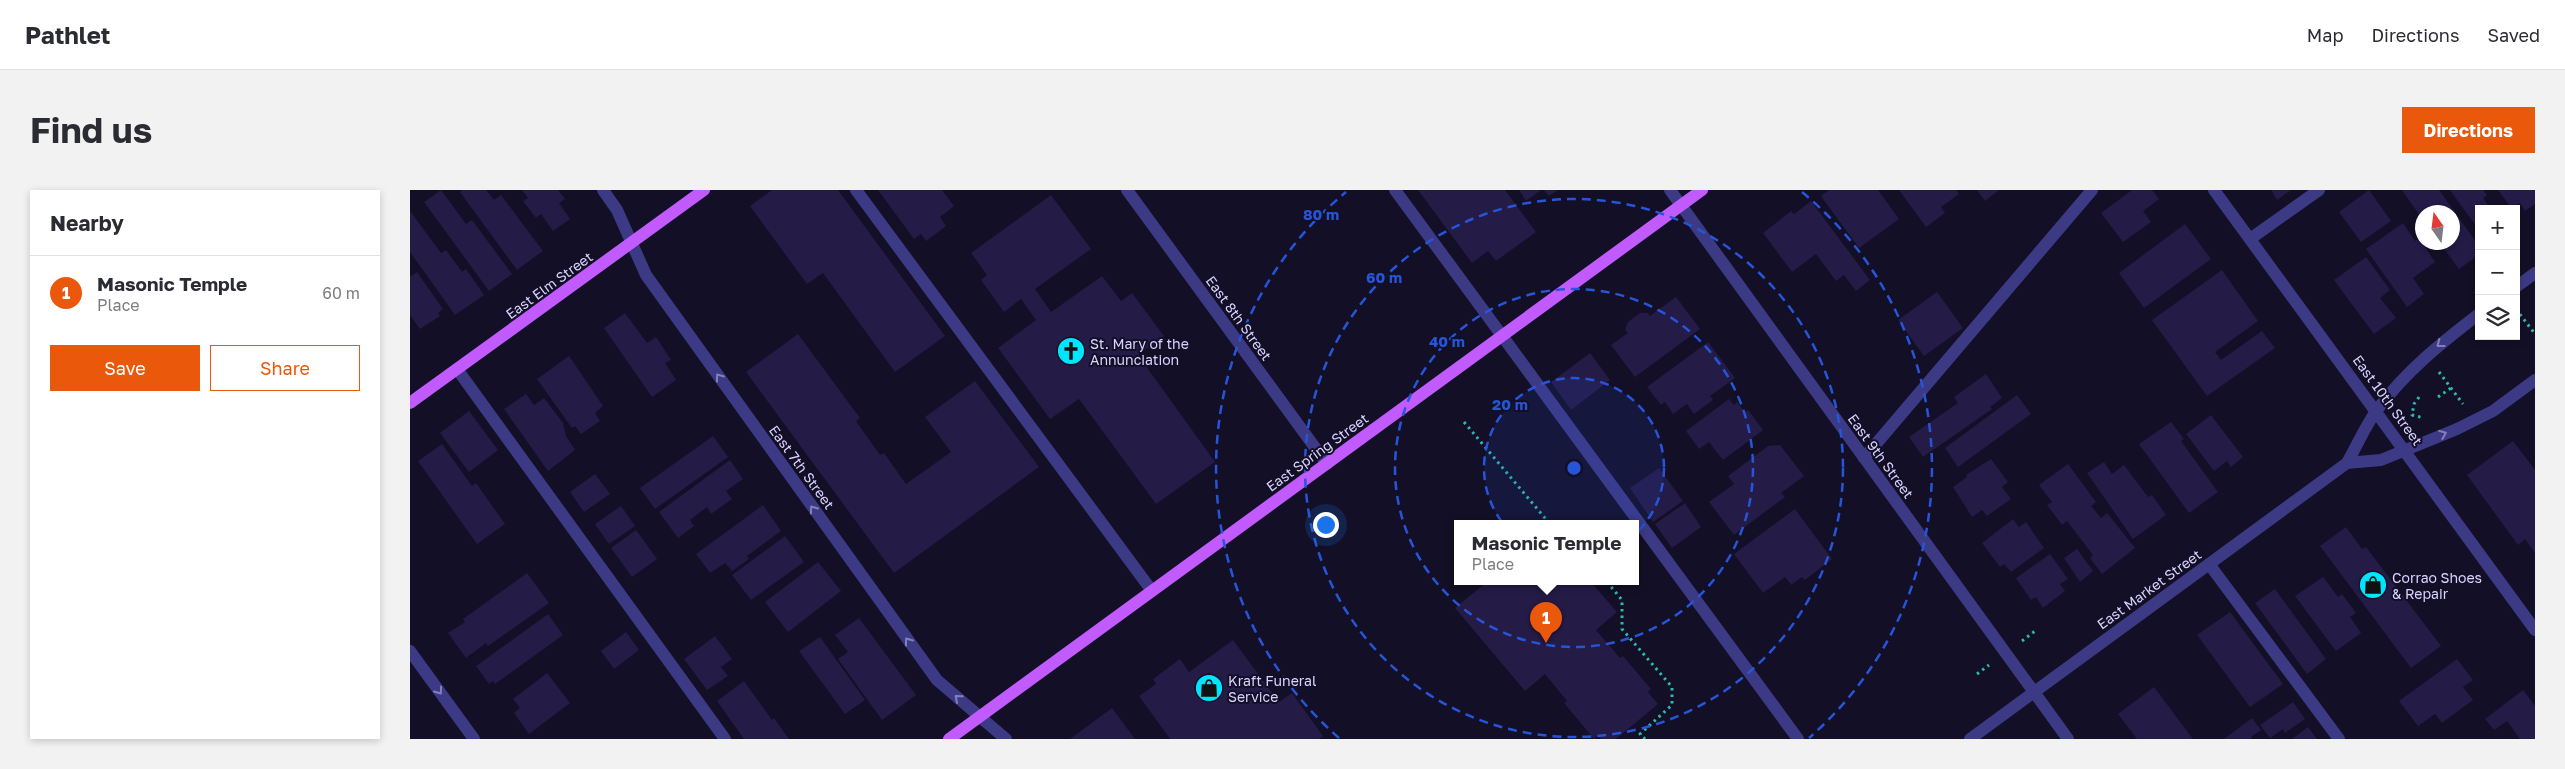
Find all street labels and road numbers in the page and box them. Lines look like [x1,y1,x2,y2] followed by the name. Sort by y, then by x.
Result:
[502,248,596,322] street label: East Elm Street
[1203,272,1275,364] street label: East 8th Street
[2350,352,2426,448] street label: East 10th Street
[1263,409,1371,495] street label: East Spring Street
[1845,410,1917,502] street label: East 9th Street
[766,422,838,512] street label: East 7th Street
[2094,546,2204,632] street label: East Market Street

